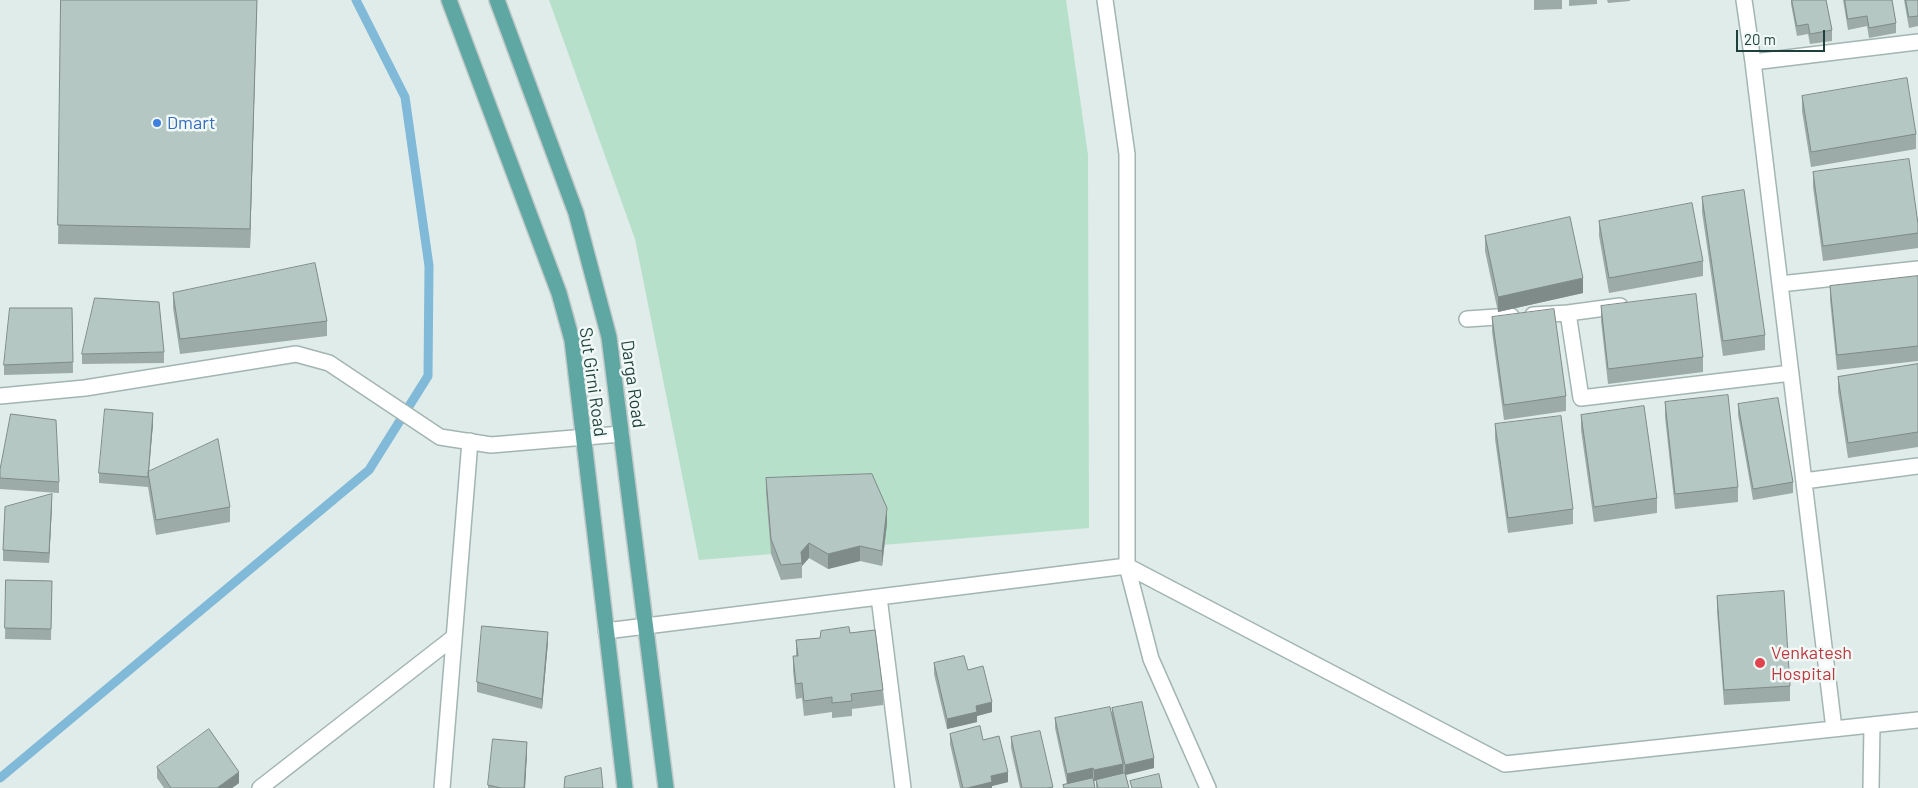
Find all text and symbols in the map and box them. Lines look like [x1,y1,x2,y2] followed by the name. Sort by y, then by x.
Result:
[1738,20,1827,52] scale bar
[1744,30,1776,48] text: 20 m
[167,112,216,134] place label: Dmart
[151,117,163,129] marker: Dmart
[575,326,611,438] street label: Sut Girni Road
[616,339,650,429] street label: Darga Road
[1771,642,1852,684] place label: Venkatesh Hospital
[1753,656,1767,670] marker: Venkatesh Hospital

